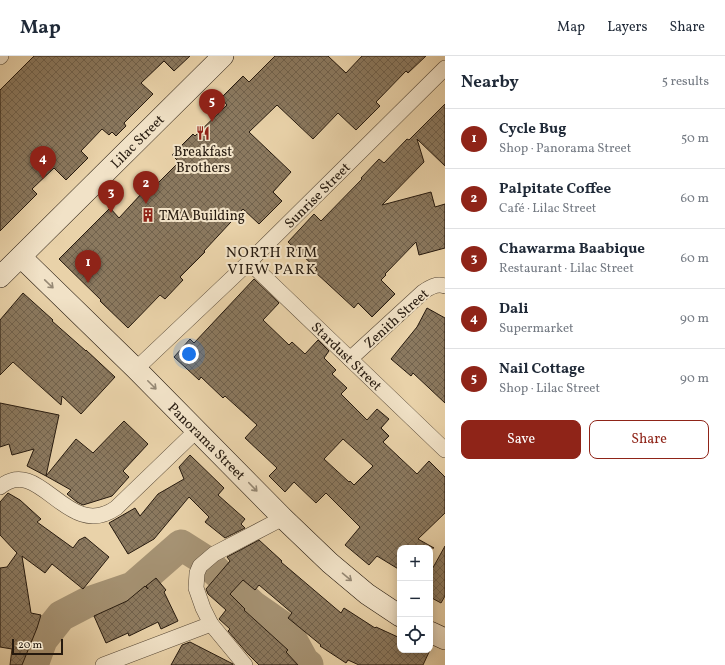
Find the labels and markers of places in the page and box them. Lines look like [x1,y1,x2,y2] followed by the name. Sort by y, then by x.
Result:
[199,89,225,122] pin: 5
[195,125,211,141] restaurant icon: Breakfast Brothers
[174,143,232,178] place label: Breakfast Brothers
[30,146,56,179] pin: 4
[133,171,159,204] pin: 2
[98,180,124,213] pin: 3
[140,207,156,223] building icon: TMA Building
[159,207,245,226] place label: TMA Building
[75,250,101,283] pin: 1

